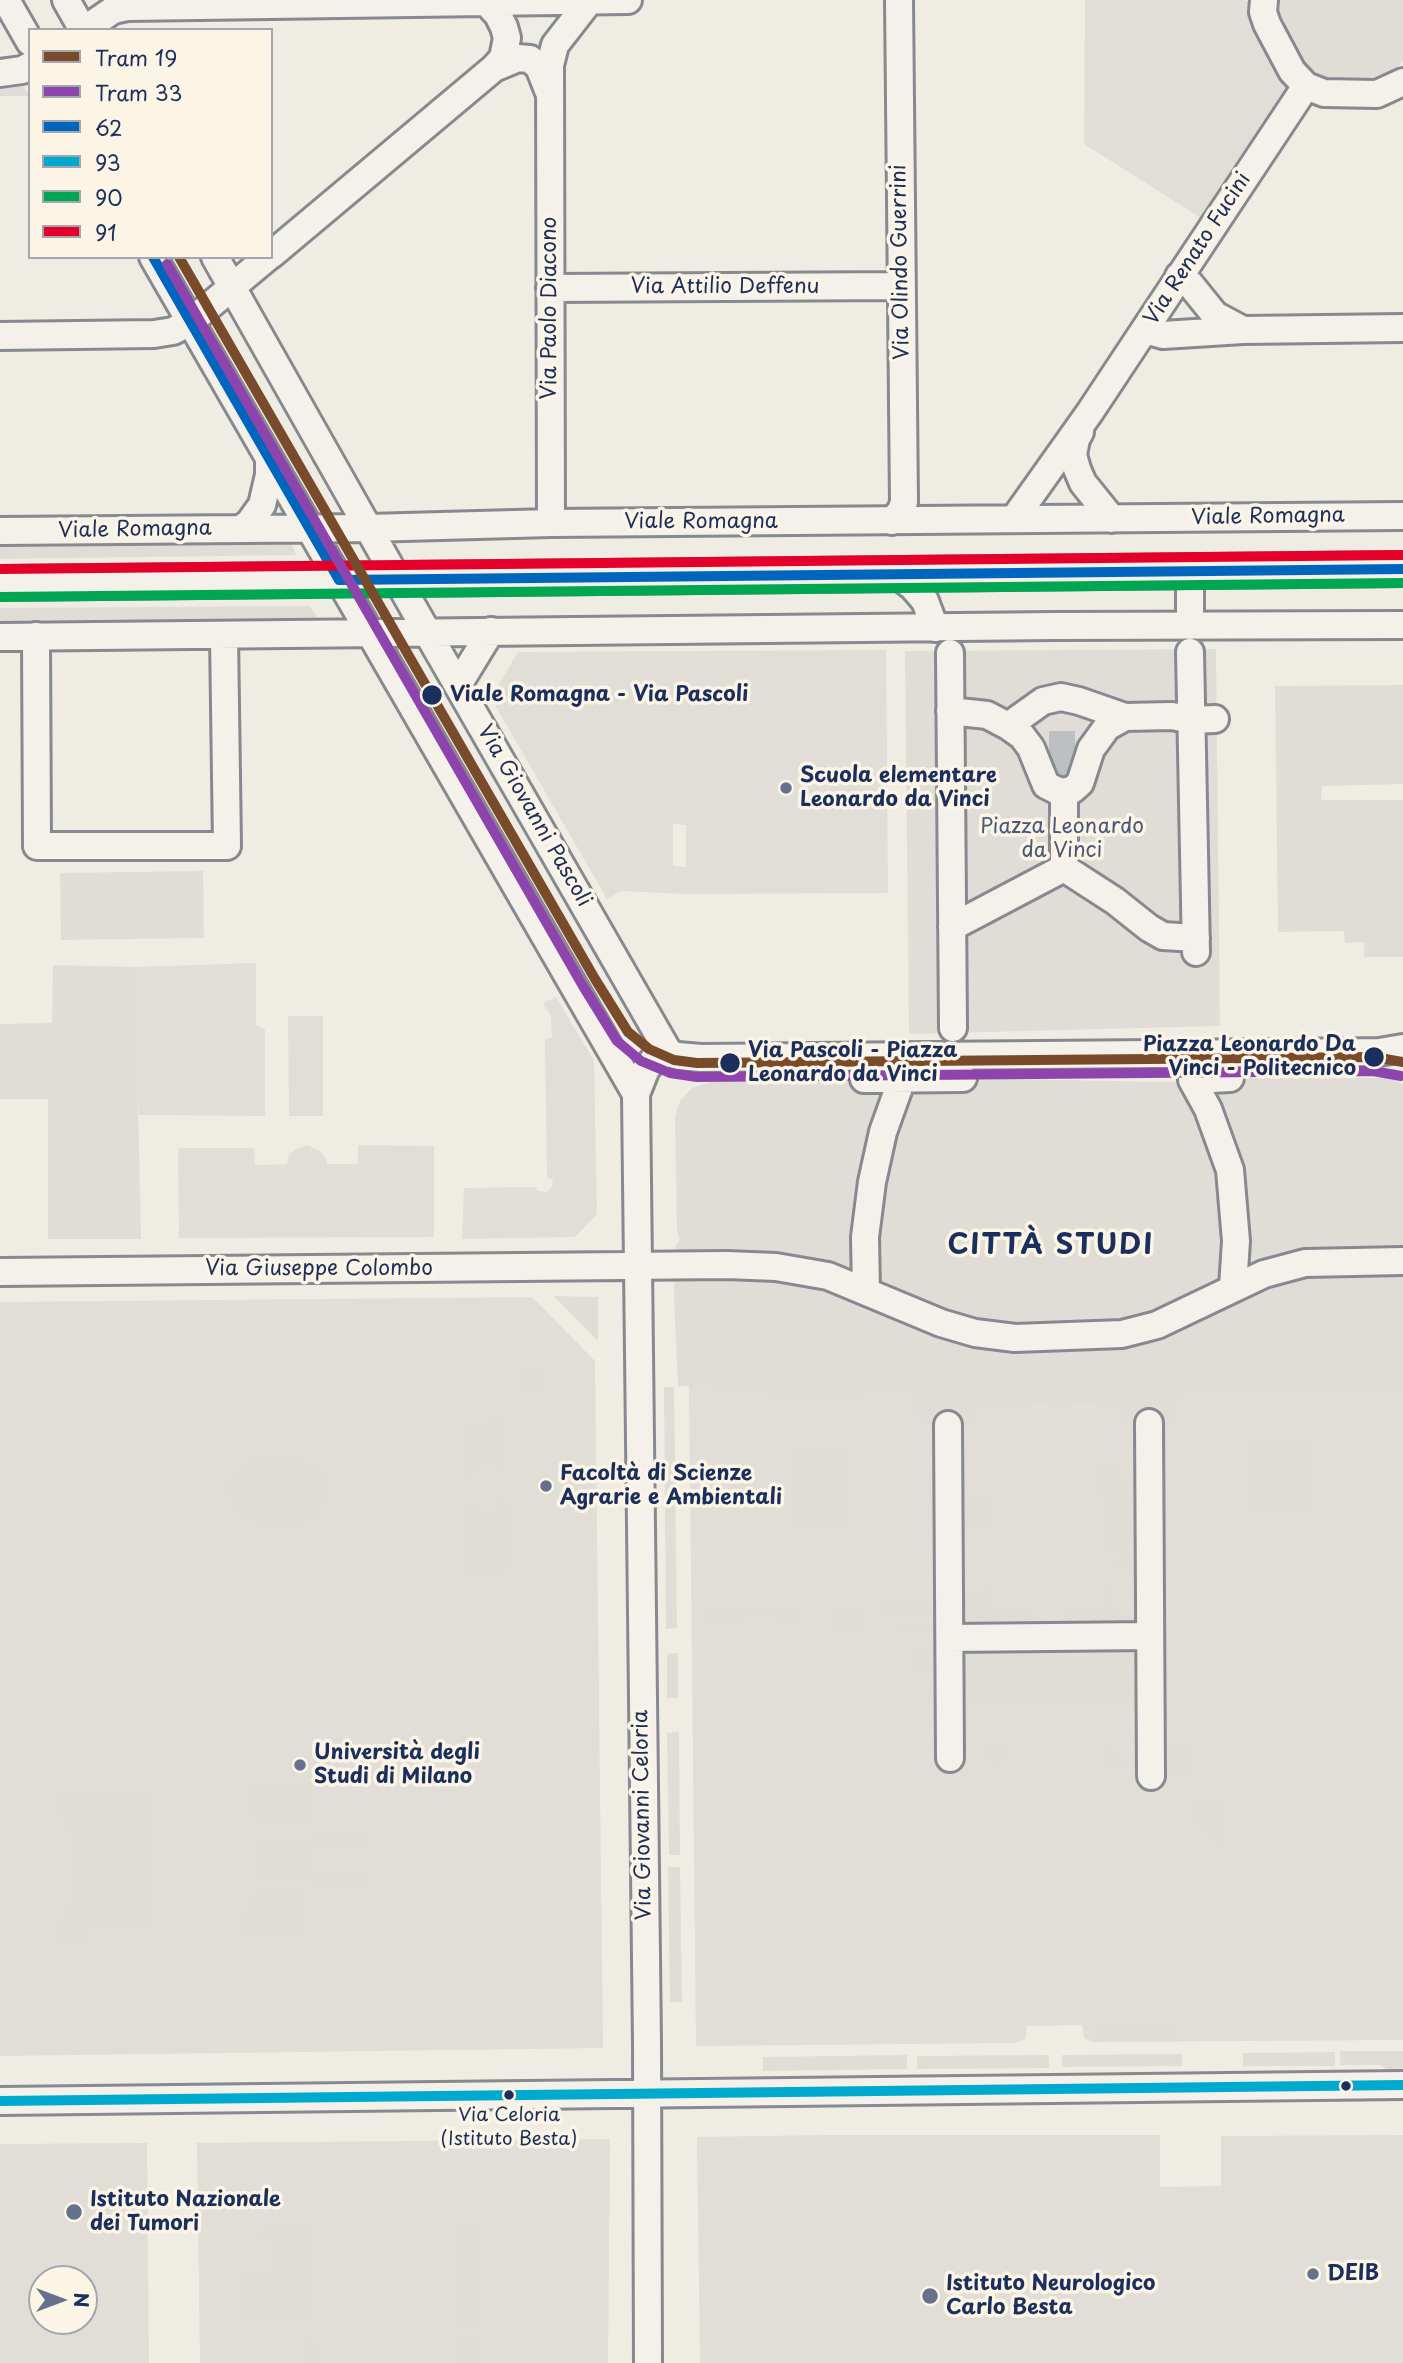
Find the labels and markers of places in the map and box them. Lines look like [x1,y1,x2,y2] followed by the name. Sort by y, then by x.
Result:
[450,682,749,708] place label: Viale Romagna - Via Pascoli
[420,683,444,707] marker: Viale Romagna - Via Pascoli
[800,763,997,813] place label: Scuola elementare Leonardo da Vinci
[778,780,794,796] marker: Scuola elementare Leonardo da Vinci
[1143,1032,1356,1082] place label: Piazza Leonardo Da Vinci - Politecnico
[748,1038,957,1088] place label: Via Pascoli - Piazza Leonardo da Vinci
[1362,1045,1386,1069] marker: Piazza Leonardo Da Vinci - Politecnico
[718,1051,742,1075] marker: Via Pascoli - Piazza Leonardo da Vinci
[560,1461,782,1511] place label: Facoltà di Scienze Agrarie e Ambientali
[538,1478,554,1494] marker: Facoltà di Scienze Agrarie e Ambientali
[314,1740,480,1790] place label: Università degli Studi di Milano
[292,1757,308,1773] marker: Università degli Studi di Milano
[1339,2079,1353,2093] unlabelled marker
[502,2088,516,2102] marker: Via Celoria (Istituto Besta)
[441,2105,577,2149] place label: Via Celoria (Istituto Besta)
[90,2187,281,2237] place label: Istituto Nazionale dei Tumori
[64,2202,84,2222] marker: Istituto Nazionale dei Tumori
[1327,2261,1379,2287] place label: DEIB
[1305,2266,1321,2282] marker: DEIB
[946,2271,1155,2321] place label: Istituto Neurologico Carlo Besta
[920,2286,940,2306] marker: Istituto Neurologico Carlo Besta

